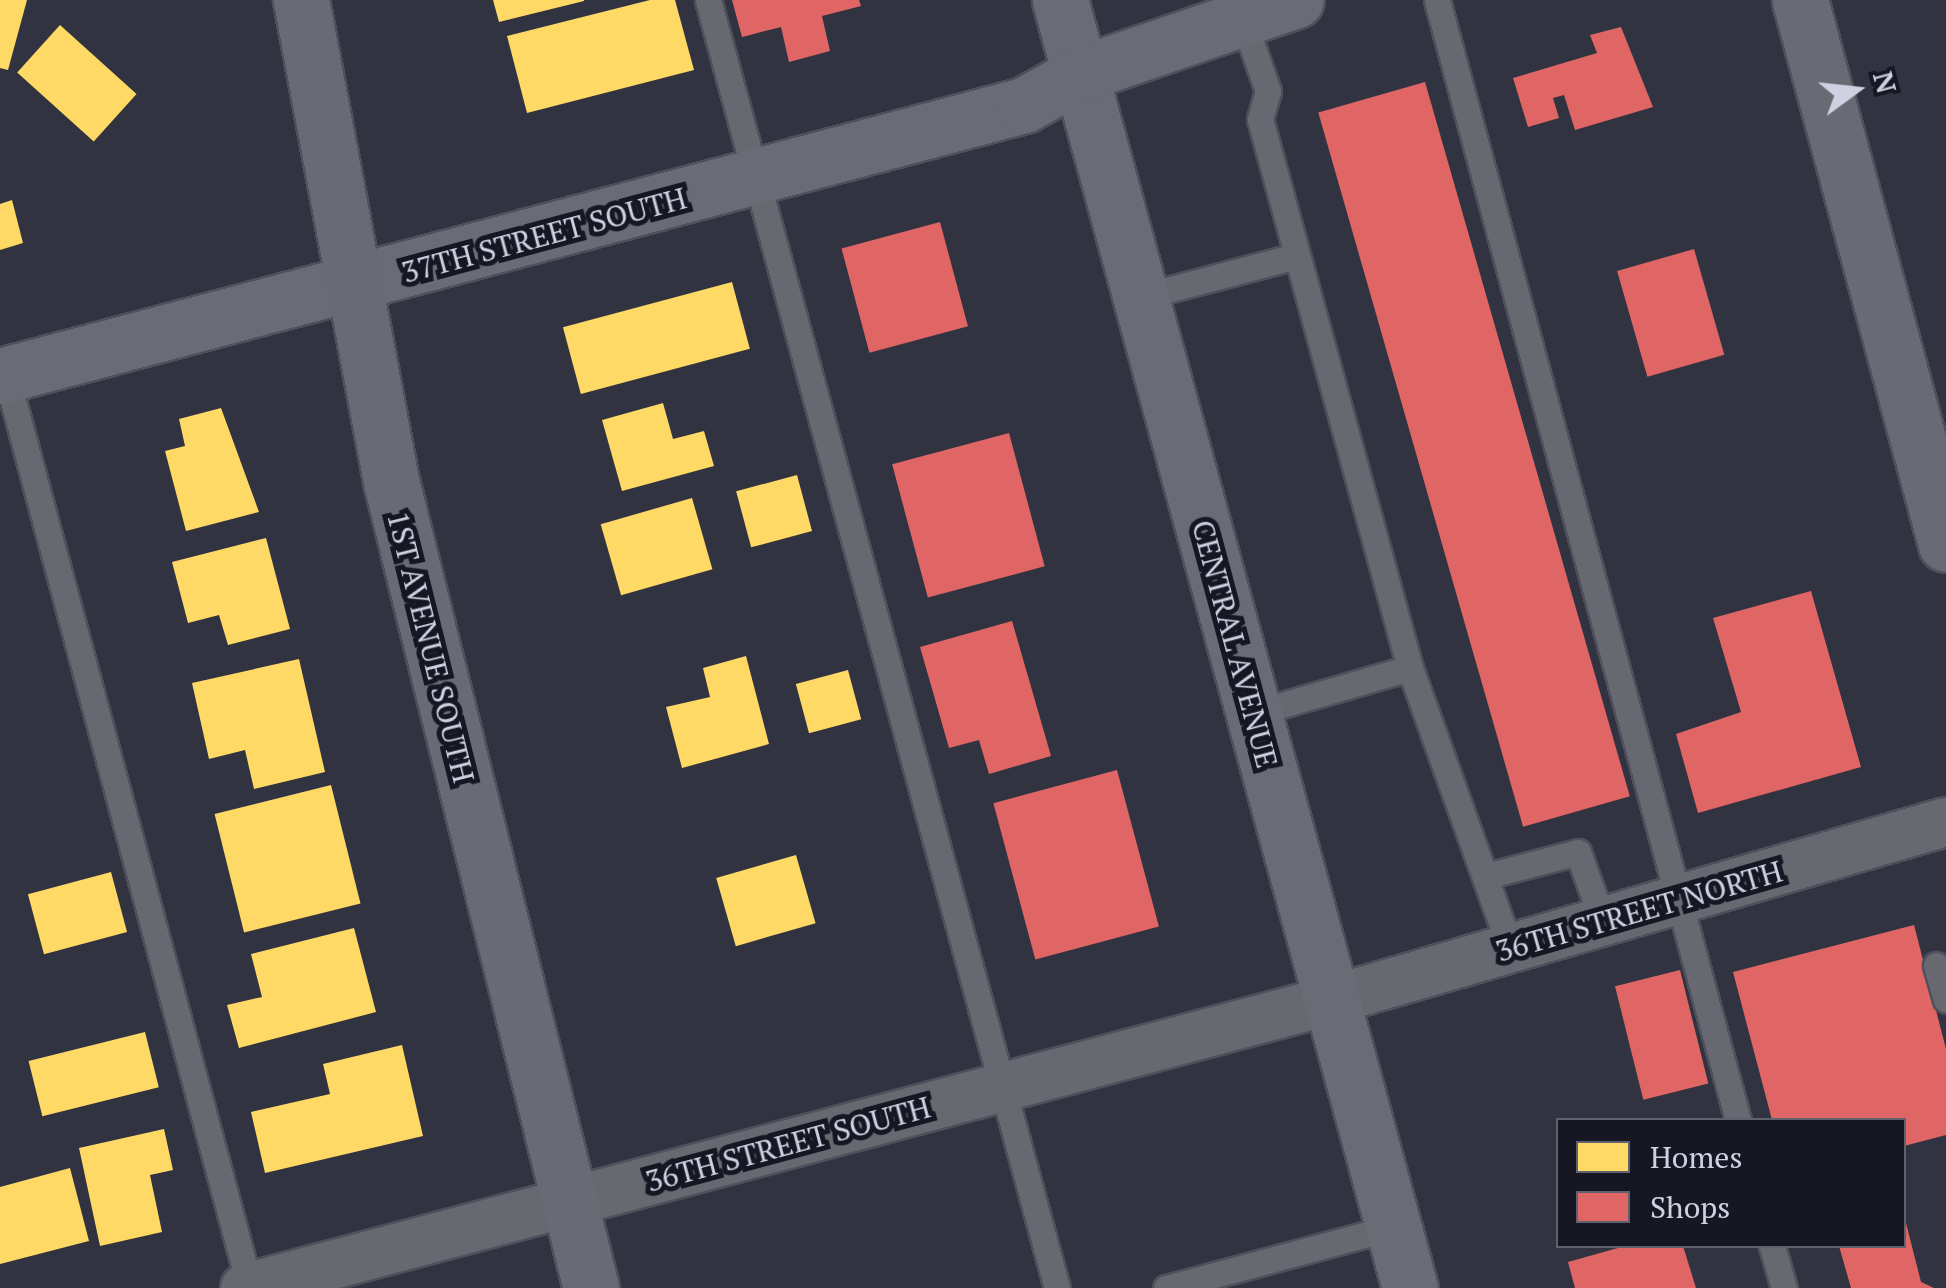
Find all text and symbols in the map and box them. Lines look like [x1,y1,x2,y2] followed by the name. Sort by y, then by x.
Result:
[1806,40,1906,140] north arrow
[1865,67,1906,97] text: N
[398,180,690,290] street label: 37TH STREET SOUTH
[380,507,482,787] street label: 1ST AVENUE SOUTH
[1185,516,1285,772] street label: CENTRAL AVENUE
[1492,853,1786,969] street label: 36TH STREET NORTH
[642,1089,934,1199] street label: 36TH STREET SOUTH
[1556,1118,1906,1248] legend
[1650,1137,1742,1177] text: Homes
[1650,1187,1730,1227] text: Shops

